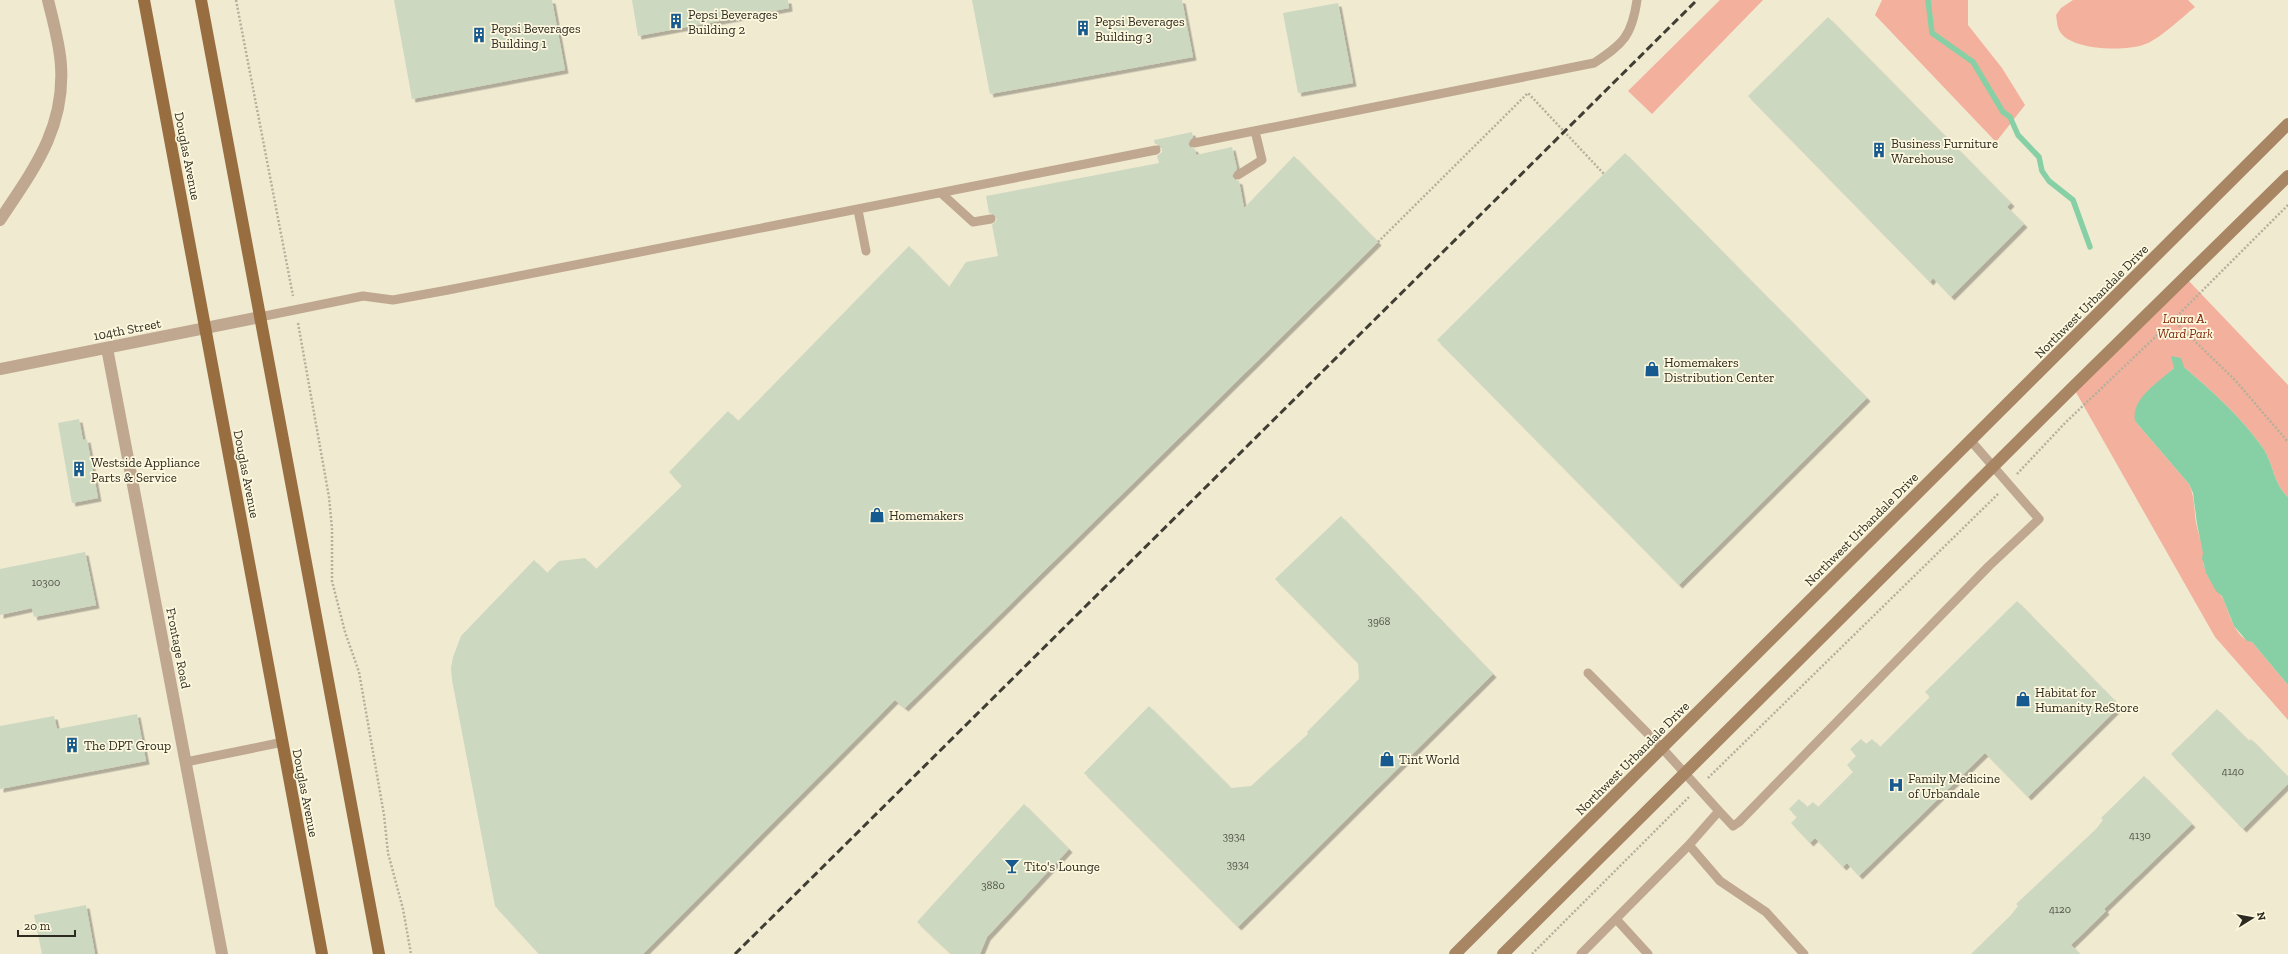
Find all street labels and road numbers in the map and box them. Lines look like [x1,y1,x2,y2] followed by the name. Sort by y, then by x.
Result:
[172,111,203,201] street label: Douglas Avenue
[2031,241,2151,361] street label: Northwest Urbandale Drive
[92,316,162,343] street label: 104th Street
[231,429,262,519] street label: Douglas Avenue
[1801,469,1921,589] street label: Northwest Urbandale Drive
[163,606,194,690] street label: Frontage Road
[1572,698,1692,818] street label: Northwest Urbandale Drive
[290,748,321,838] street label: Douglas Avenue

